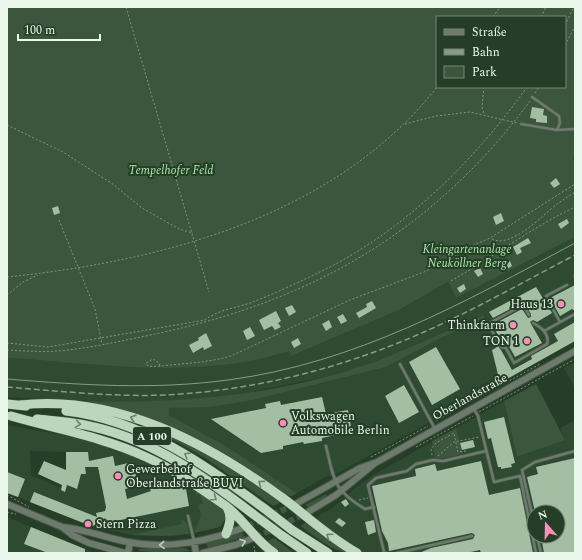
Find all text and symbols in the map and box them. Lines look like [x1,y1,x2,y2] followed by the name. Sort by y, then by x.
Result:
[18,16,100,42] scale bar
[436,16,566,88] legend
[24,21,55,40] text: 100 m
[472,23,507,42] text: Straße
[472,43,500,62] text: Bahn
[472,63,497,82] text: Park
[128,161,214,180] park label: Tempelhofer Feld
[422,240,512,273] park label: Kleingartenanlage Neuköllner Berg
[510,295,553,314] place label: Haus 13
[556,299,566,309] marker: Haus 13
[448,316,505,335] place label: Thinkfarm
[508,320,518,330] marker: Thinkfarm
[483,332,519,351] place label: TON 1
[522,336,532,346] marker: TON 1
[429,368,511,426] street label: Oberlandstraße
[291,407,390,440] place label: Volkswagen Automobile Berlin
[130,414,137,423] one-way arrow
[278,418,288,428] marker: Volkswagen Automobile Berlin
[75,419,81,428] one-way arrow
[133,427,171,445] road number: A 100
[184,452,191,459] one-way arrow
[126,460,243,493] place label: Gewerbehof Oberlandstraße BUVI
[113,471,123,481] marker: Gewerbehof Oberlandstraße BUVI
[258,481,265,488] one-way arrow
[210,493,217,500] one-way arrow
[526,504,566,544] north arrow
[536,506,550,525] text: N
[96,515,156,534] place label: Stern Pizza
[83,519,93,529] marker: Stern Pizza
[326,533,333,541] one-way arrow
[239,538,246,547] one-way arrow
[159,541,165,549] one-way arrow

